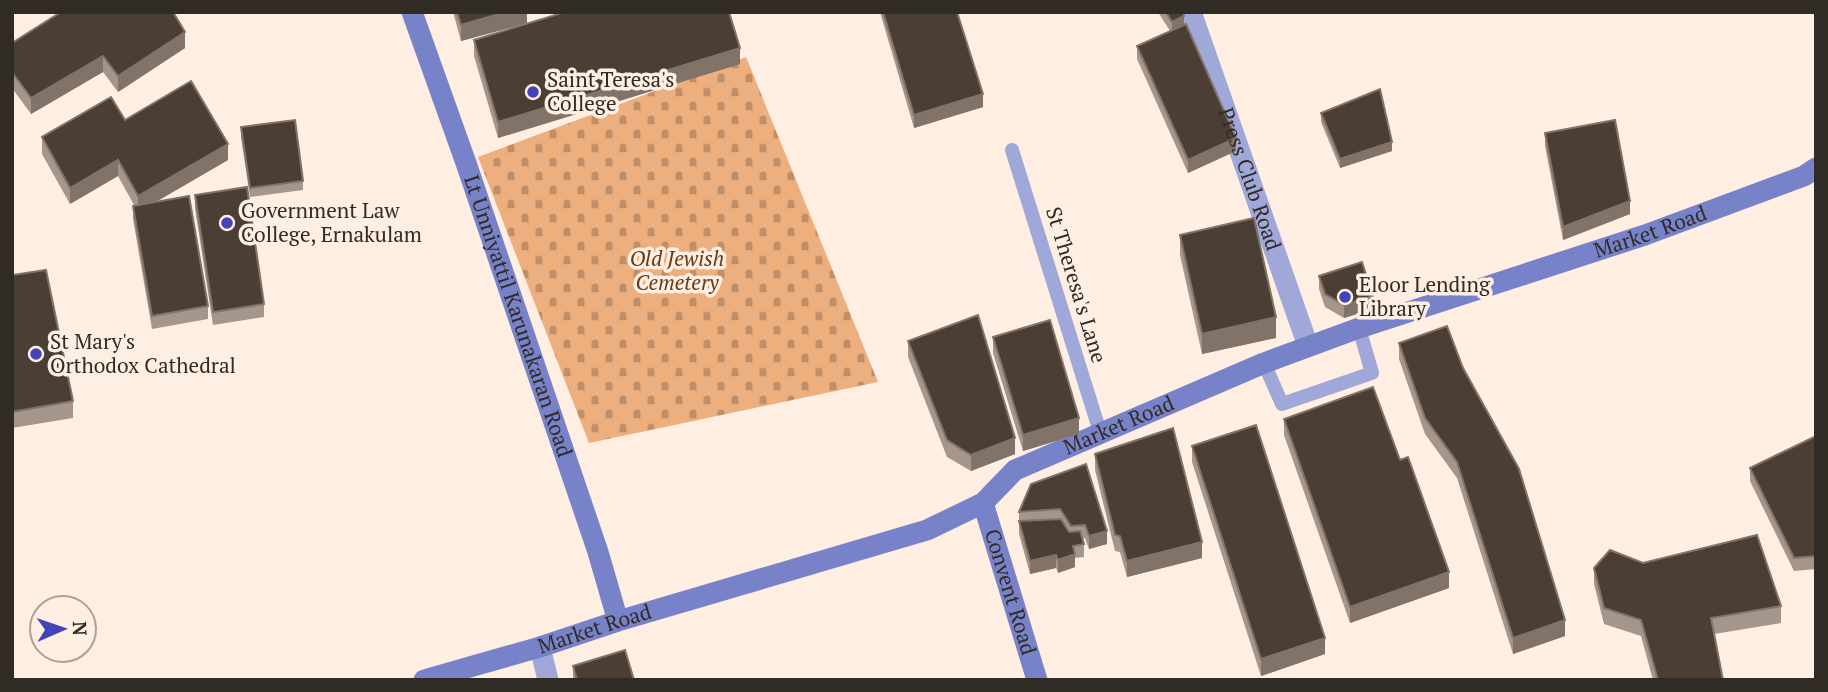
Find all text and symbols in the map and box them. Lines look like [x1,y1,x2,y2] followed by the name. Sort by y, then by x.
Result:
[547,65,674,117] place label: Saint Teresa's College
[525,84,541,100] marker: Saint Teresa's College
[1212,103,1289,254] street label: Press Club Road
[458,171,580,461] street label: Lt Unniyattil Karunakaran Road
[241,196,422,248] place label: Government Law College, Ernakulam
[1590,198,1711,264] street label: Market Road
[1040,203,1114,366] street label: St Theresa's Lane
[219,215,235,231] marker: Government Law College, Ernakulam
[630,244,724,296] park label: Old Jewish Cemetery
[1359,270,1491,322] place label: Eloor Lending Library
[1337,289,1353,305] marker: Eloor Lending Library
[50,327,236,379] place label: St Mary's Orthodox Cathedral
[28,346,44,362] marker: St Mary's Orthodox Cathedral
[1059,388,1178,461] street label: Market Road
[979,525,1044,658] street label: Convent Road
[28,594,98,664] north arrow
[534,597,655,660] street label: Market Road
[68,621,93,637] text: N

